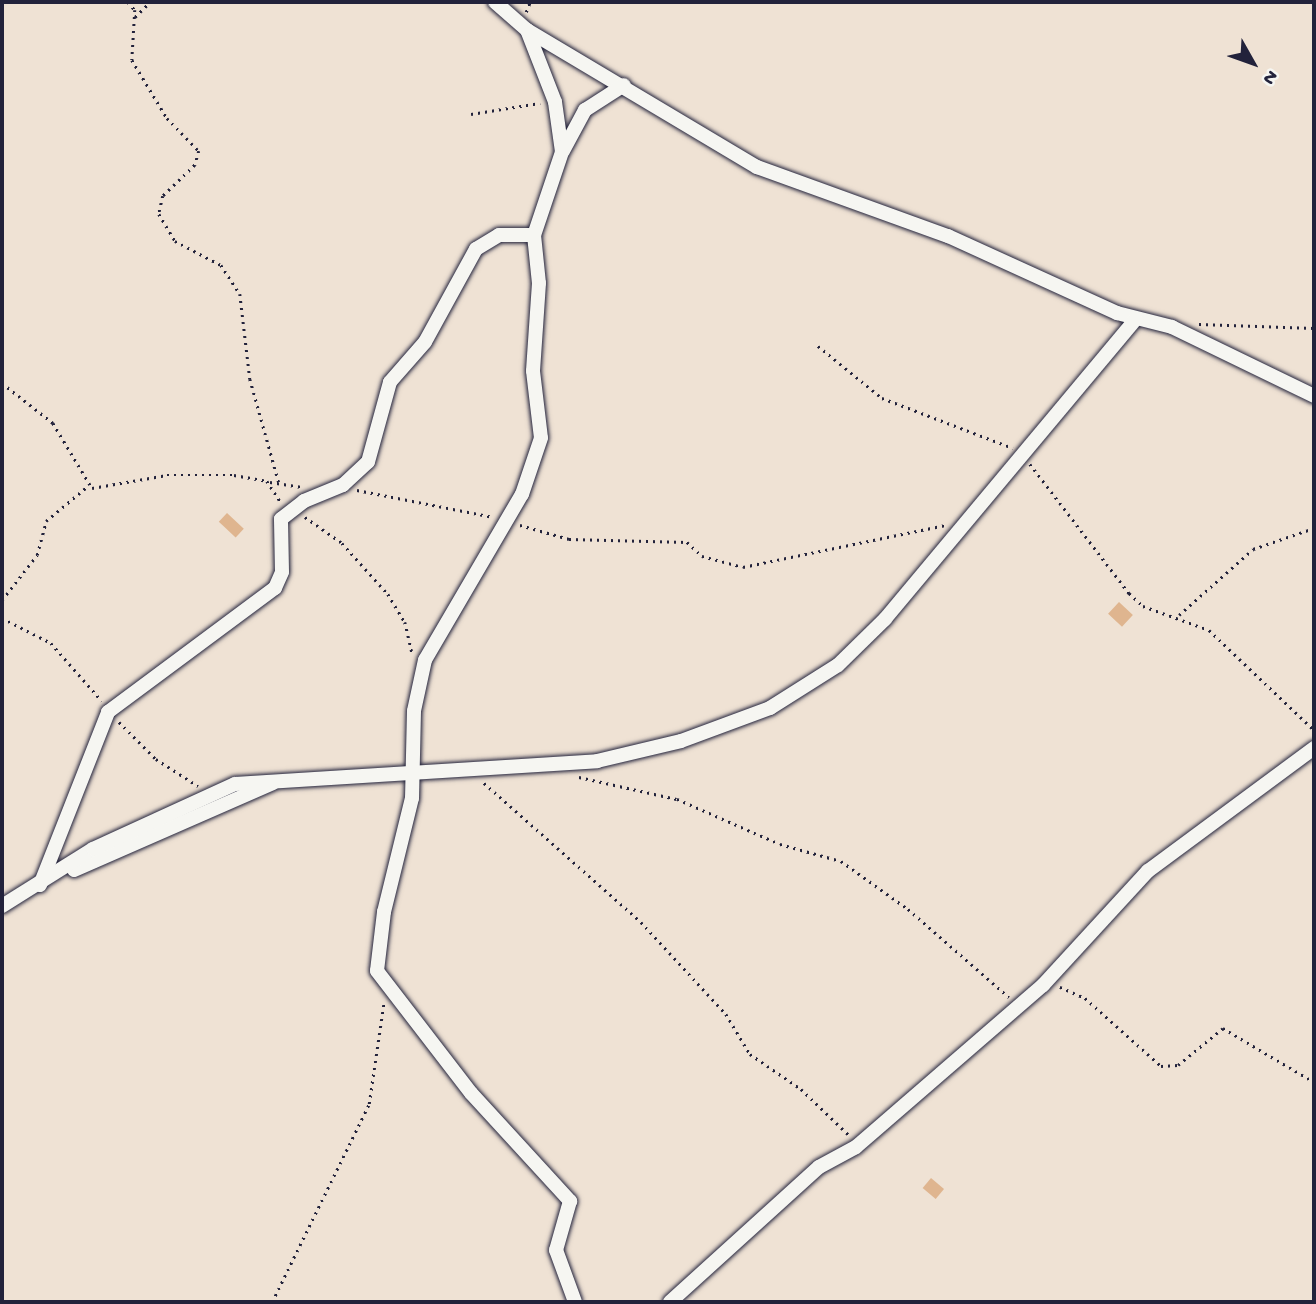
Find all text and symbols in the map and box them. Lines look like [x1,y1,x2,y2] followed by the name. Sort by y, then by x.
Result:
[1218,28,1288,98] north arrow
[1257,65,1282,89] text: N

